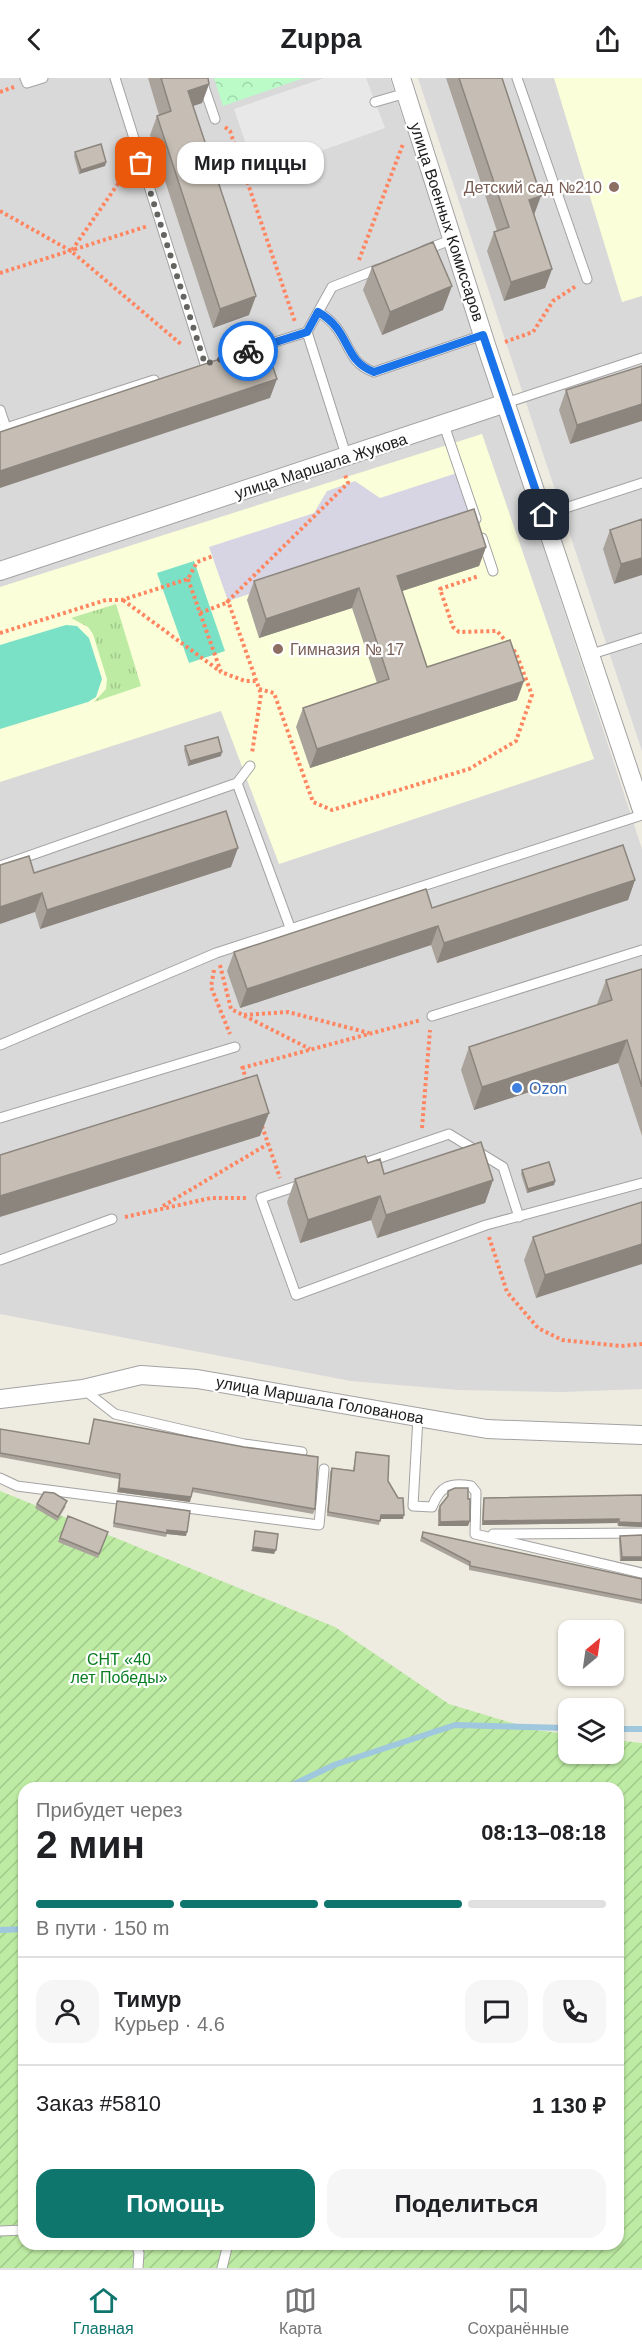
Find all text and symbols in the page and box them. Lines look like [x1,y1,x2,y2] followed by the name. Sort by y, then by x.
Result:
[18,23,51,56] icon: back
[591,23,624,56] icon: share
[281,24,362,54] text: Zuppa
[407,121,487,323] street label: улица Военных Комиссаров
[115,137,166,188] pin
[177,142,324,184] callout: Мир пиццы
[124,146,157,179] icon: bag
[194,152,307,174] text: Мир пиццы
[464,179,602,196] place label: Детский сад №210
[607,180,621,194] marker: Детский сад №210
[218,321,278,381] courier
[232,335,265,368] icon: bike
[233,430,409,502] street label: улица Маршала Жукова
[518,489,569,540] pin
[527,498,560,531] icon: home
[290,641,404,658] place label: Гимназия № 17
[271,642,285,656] marker: Гимназия № 17
[529,1080,567,1097] place label: Ozon
[510,1081,524,1095] marker: Ozon
[215,1373,425,1427] street label: улица Маршала Голованова
[558,1620,624,1686] north arrow
[558,1620,624,1764] map controls
[70,1651,168,1686] park label: СНТ «40 лет Победы»
[558,1698,624,1764] button: layers
[36,1799,182,1821] text: Прибудет через
[481,1820,606,1845] text: 08:13–08:18
[36,1823,145,1866] text: 2 мин
[36,1917,169,1939] text: В пути · 150 m
[36,1980,99,2043] button: person
[465,1980,528,2043] button: chat
[543,1980,606,2043] button: phone
[114,1987,182,2012] text: Тимур
[114,2013,225,2035] text: Курьер · 4.6
[36,2091,161,2116] text: Заказ #5810
[532,2093,606,2118] text: 1 130 ₽
[36,2169,315,2238] button: Помощь
[327,2169,606,2238] button: Поделиться
[73,2284,134,2338] tab: Главная
[279,2284,322,2338] tab: Карта
[467,2284,569,2338] tab: Сохранённые

